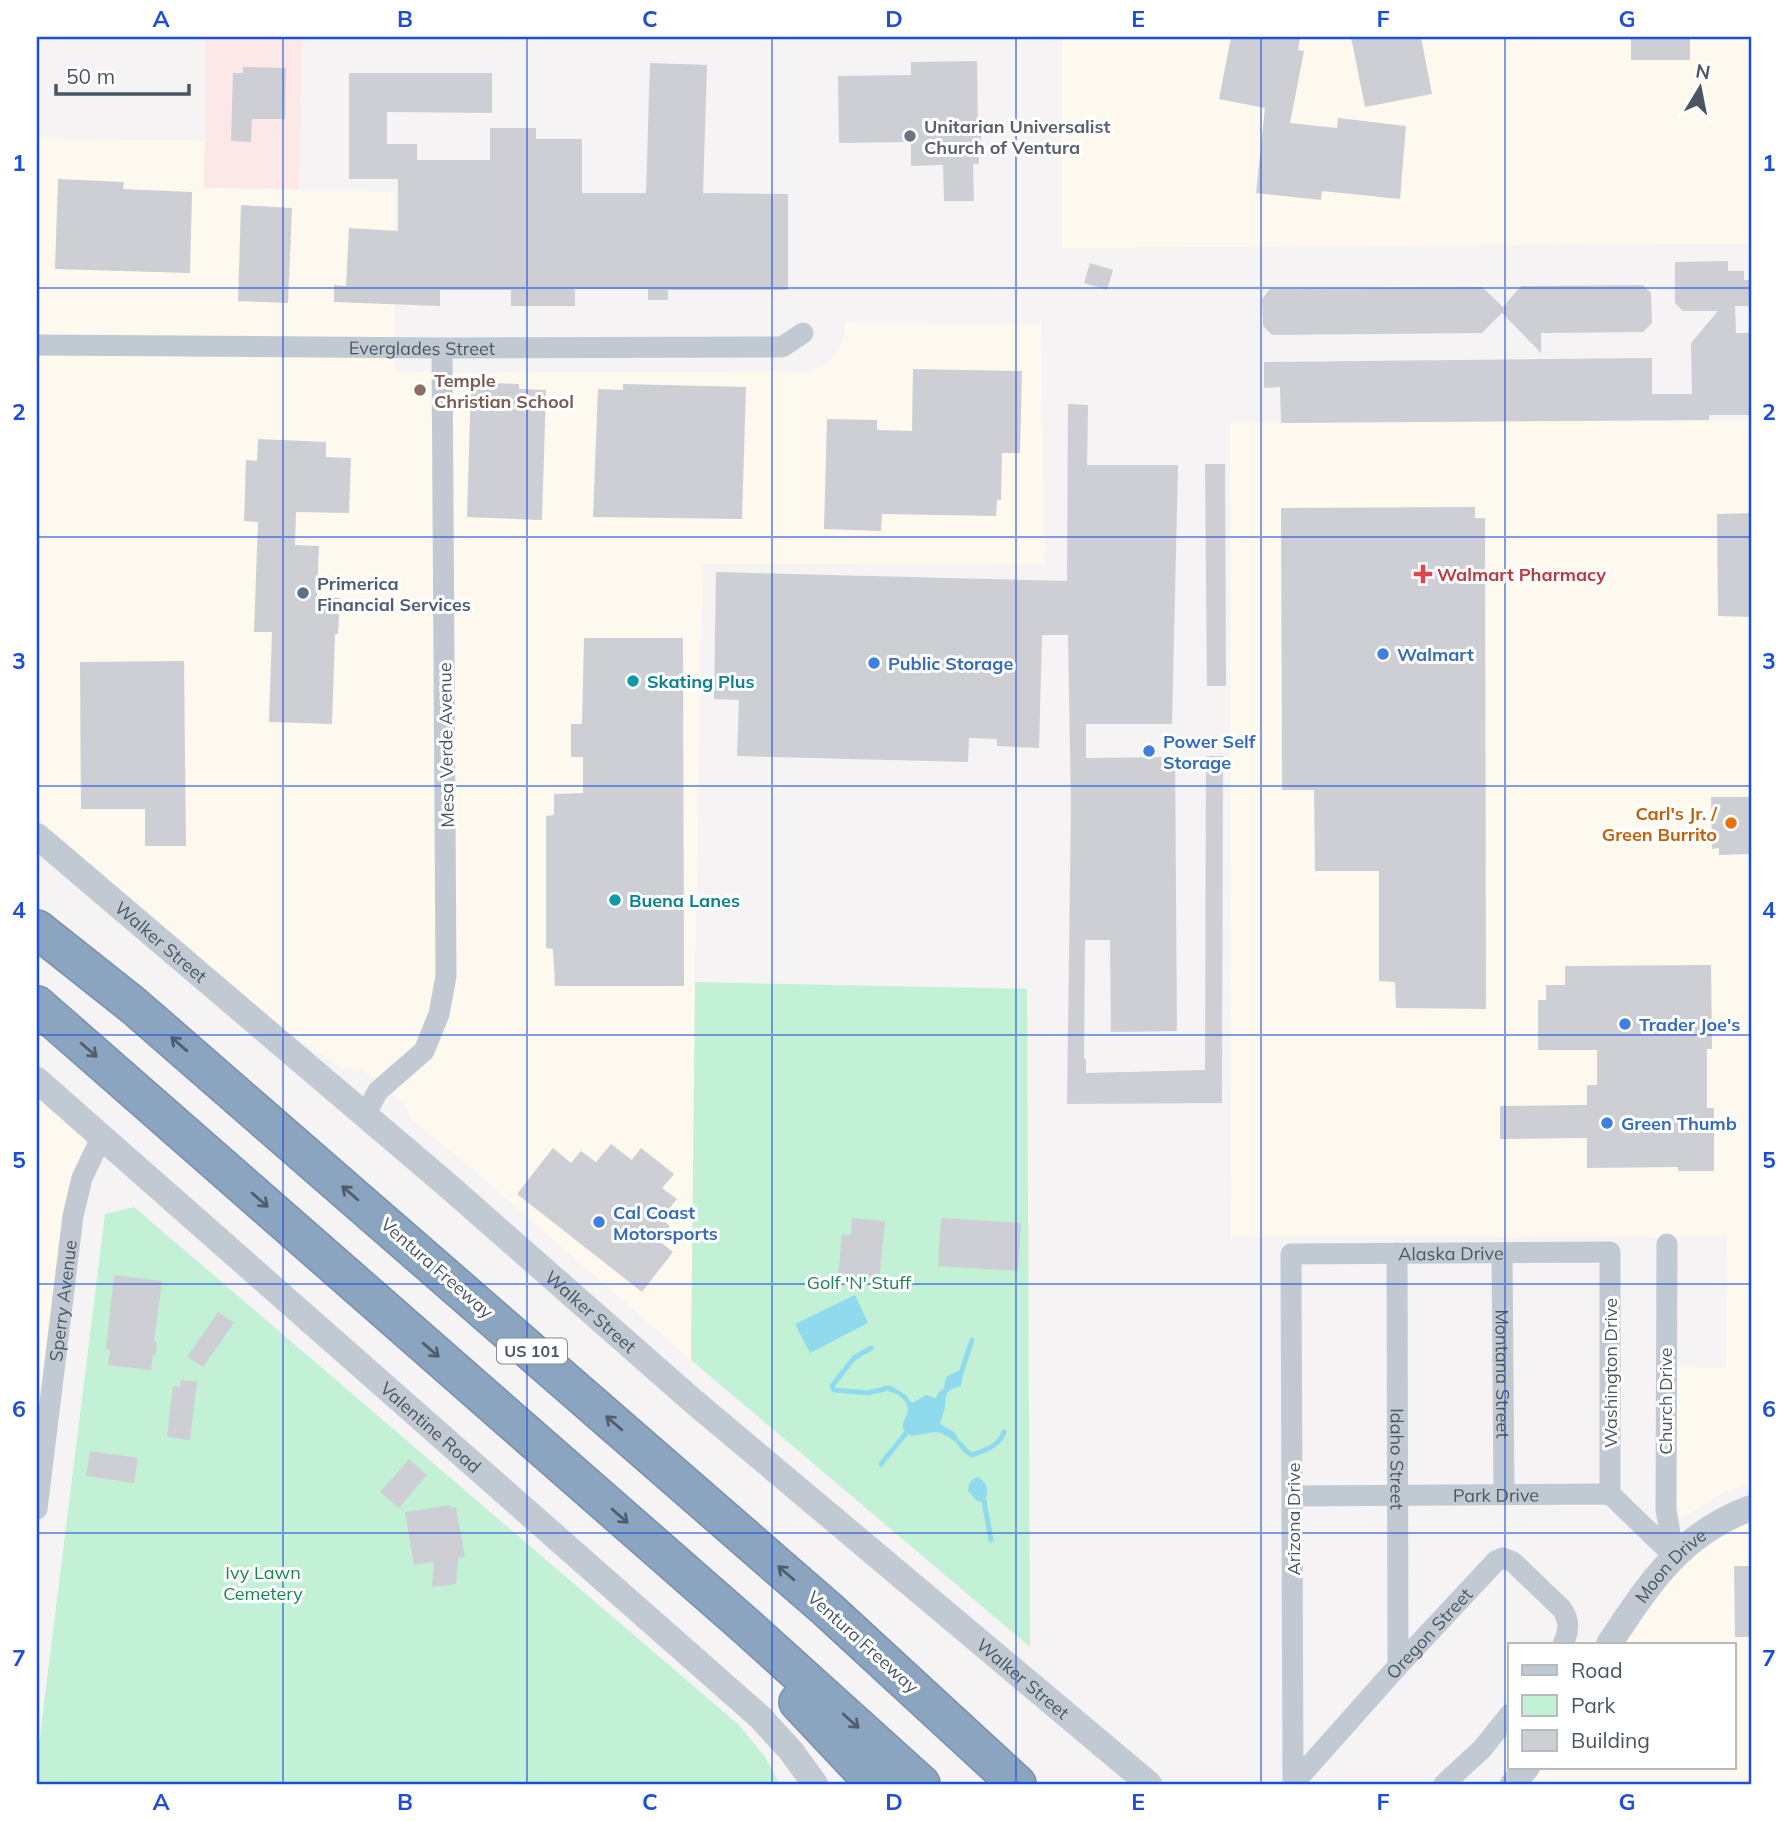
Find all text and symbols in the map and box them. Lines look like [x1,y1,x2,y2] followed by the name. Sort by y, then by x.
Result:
[152,4,170,33] text: A
[397,4,413,33] text: B
[642,4,658,33] text: C
[885,4,903,33] text: D
[1131,4,1145,33] text: E
[1376,4,1390,33] text: F
[1618,4,1636,33] text: G
[56,52,189,96] scale bar
[1666,52,1736,122] north arrow
[1694,58,1712,84] text: N
[66,63,115,89] text: 50 m
[924,115,1110,159] place label: Unitarian Universalist Church of Ventura
[902,128,918,144] marker: Unitarian Universalist Church of Ventura
[12,148,26,177] text: 1
[1762,148,1776,177] text: 1
[349,336,495,360] street label: Everglades Street
[434,369,574,413] place label: Temple Christian School
[412,382,428,398] marker: Temple Christian School
[12,397,26,426] text: 2
[1762,397,1776,426] text: 2
[1437,563,1606,586] place label: Walmart Pharmacy
[1415,566,1431,582] marker: Walmart Pharmacy
[317,572,471,616] place label: Primerica Financial Services
[295,585,311,601] marker: Primerica Financial Services
[1397,643,1474,666] place label: Walmart
[12,646,26,675] text: 3
[1375,646,1391,662] marker: Walmart
[1762,646,1776,675] text: 3
[888,652,1013,675] place label: Public Storage
[866,655,882,671] marker: Public Storage
[433,662,459,828] street label: Mesa Verde Avenue
[647,670,755,693] place label: Skating Plus
[625,673,641,689] marker: Skating Plus
[1163,730,1256,774] place label: Power Self Storage
[1141,743,1157,759] marker: Power Self Storage
[1602,802,1718,846] place label: Carl's Jr. / Green Burrito
[1723,815,1739,831] marker: Carl's Jr. / Green Burrito
[629,889,740,912] place label: Buena Lanes
[607,892,623,908] marker: Buena Lanes
[12,895,26,924] text: 4
[1762,895,1776,924] text: 4
[110,896,212,987] street label: Walker Street
[1639,1013,1740,1036] place label: Trader Joe's
[1617,1016,1633,1032] marker: Trader Joe's
[170,1036,188,1052] one-way arrow
[80,1042,98,1058] one-way arrow
[1621,1112,1737,1135] place label: Green Thumb
[1599,1115,1615,1131] marker: Green Thumb
[12,1145,26,1174] text: 5
[1762,1145,1776,1174] text: 5
[342,1185,360,1201] one-way arrow
[251,1192,269,1208] one-way arrow
[613,1201,718,1245] place label: Cal Coast Motorsports
[376,1213,498,1324] street label: Ventura Freeway
[591,1214,607,1230] marker: Cal Coast Motorsports
[44,1238,81,1363] street label: Sperry Avenue
[1398,1241,1504,1265] street label: Alaska Drive
[541,1265,641,1358] street label: Walker Street
[807,1271,912,1294] park label: Golf 'N' Stuff
[1599,1298,1622,1448] street label: Washington Drive
[1491,1309,1515,1439] street label: Montana Street
[497,1338,567,1364] road number: US 101
[422,1342,440,1358] one-way arrow
[1654,1347,1677,1455] street label: Church Drive
[376,1377,486,1478] street label: Valentine Road
[12,1394,26,1423] text: 6
[1762,1394,1776,1423] text: 6
[1386,1408,1409,1510] street label: Idaho Street
[606,1415,624,1431] one-way arrow
[1282,1462,1305,1576] street label: Arizona Drive
[1453,1483,1539,1506] street label: Park Drive
[611,1508,629,1524] one-way arrow
[1629,1523,1710,1607] street label: Moon Drive
[223,1561,303,1605] park label: Ivy Lawn Cemetery
[777,1565,795,1581] one-way arrow
[1381,1583,1477,1683] street label: Oregon Street
[803,1586,924,1698] street label: Ventura Freeway
[972,1633,1074,1724] street label: Walker Street
[12,1643,26,1672] text: 7
[1508,1643,1736,1769] legend
[1762,1643,1776,1672] text: 7
[1571,1657,1622,1683] text: Road
[1571,1692,1615,1718] text: Park
[842,1713,860,1729] one-way arrow
[1571,1727,1650,1753] text: Building
[152,1787,170,1816] text: A
[397,1787,413,1816] text: B
[642,1787,658,1816] text: C
[885,1787,903,1816] text: D
[1131,1787,1145,1816] text: E
[1376,1787,1390,1816] text: F
[1618,1787,1636,1816] text: G

